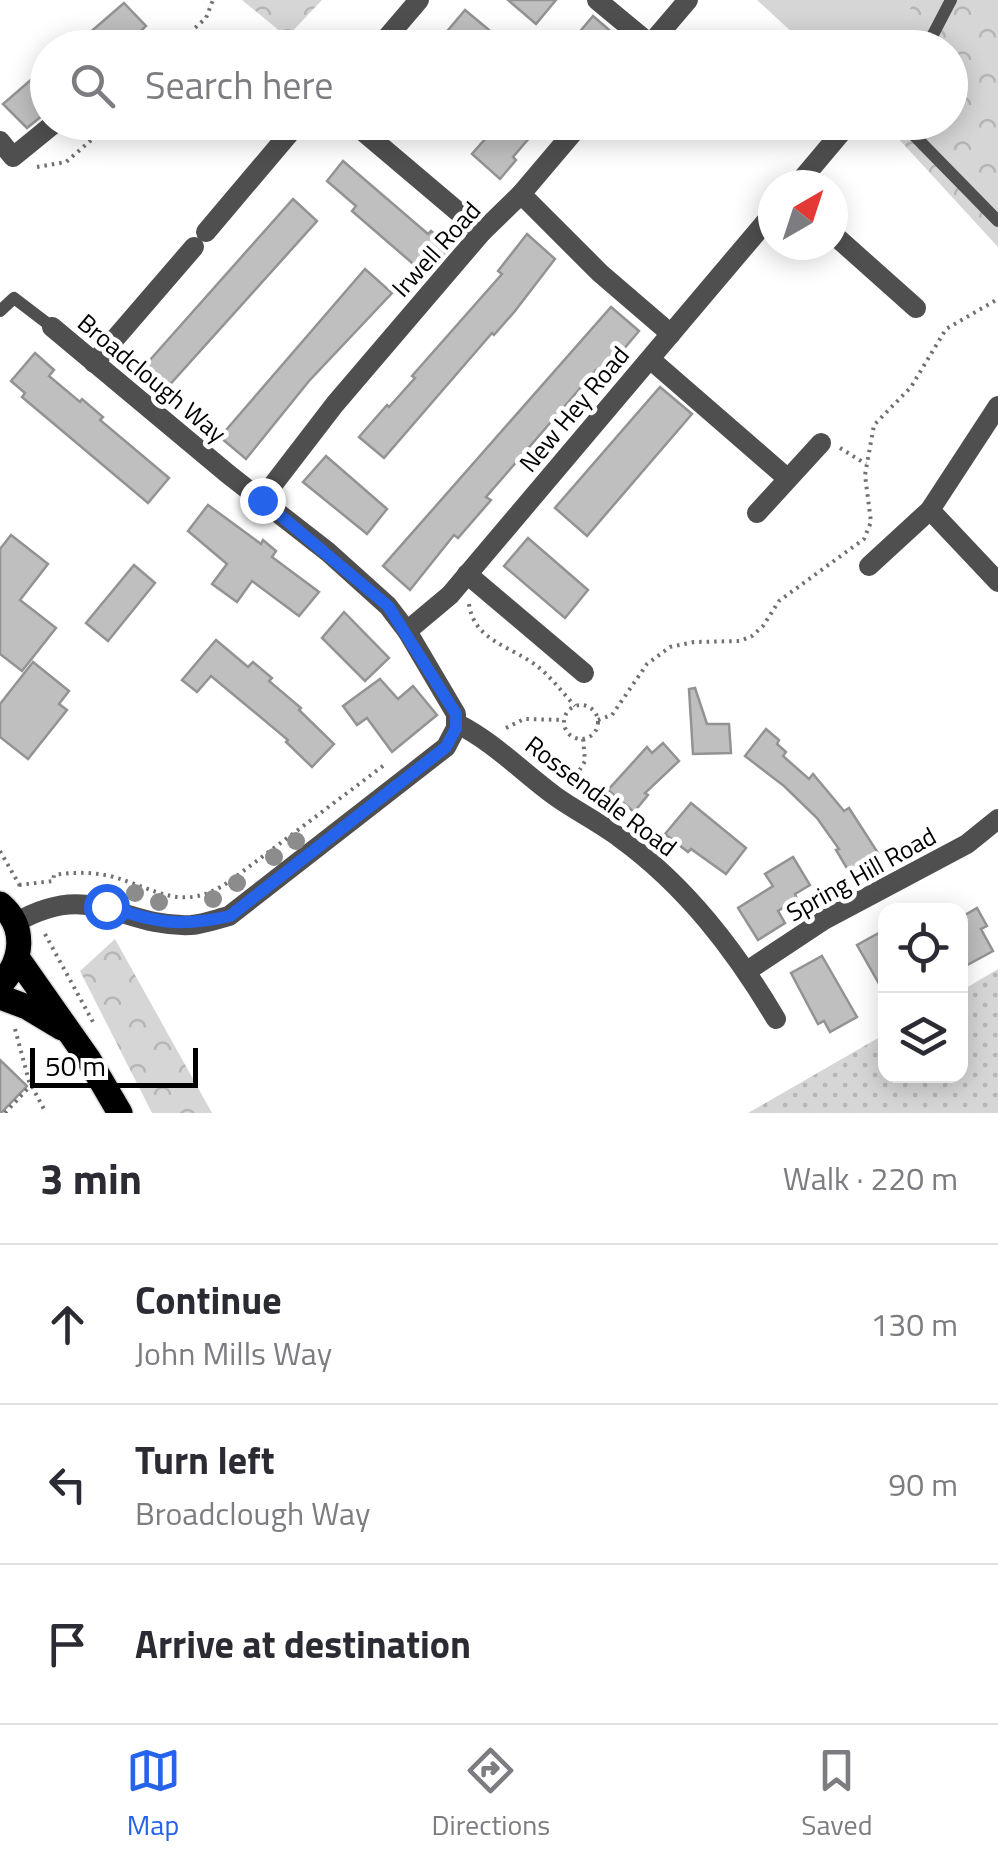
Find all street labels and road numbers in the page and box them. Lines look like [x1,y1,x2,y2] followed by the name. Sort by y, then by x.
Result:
[383,193,489,305] street label: Irwell Road
[69,304,235,452] street label: Broadclough Way
[510,338,638,480] street label: New Hey Road
[517,726,685,866] street label: Rossendale Road
[779,817,943,931] street label: Spring Hill Road

